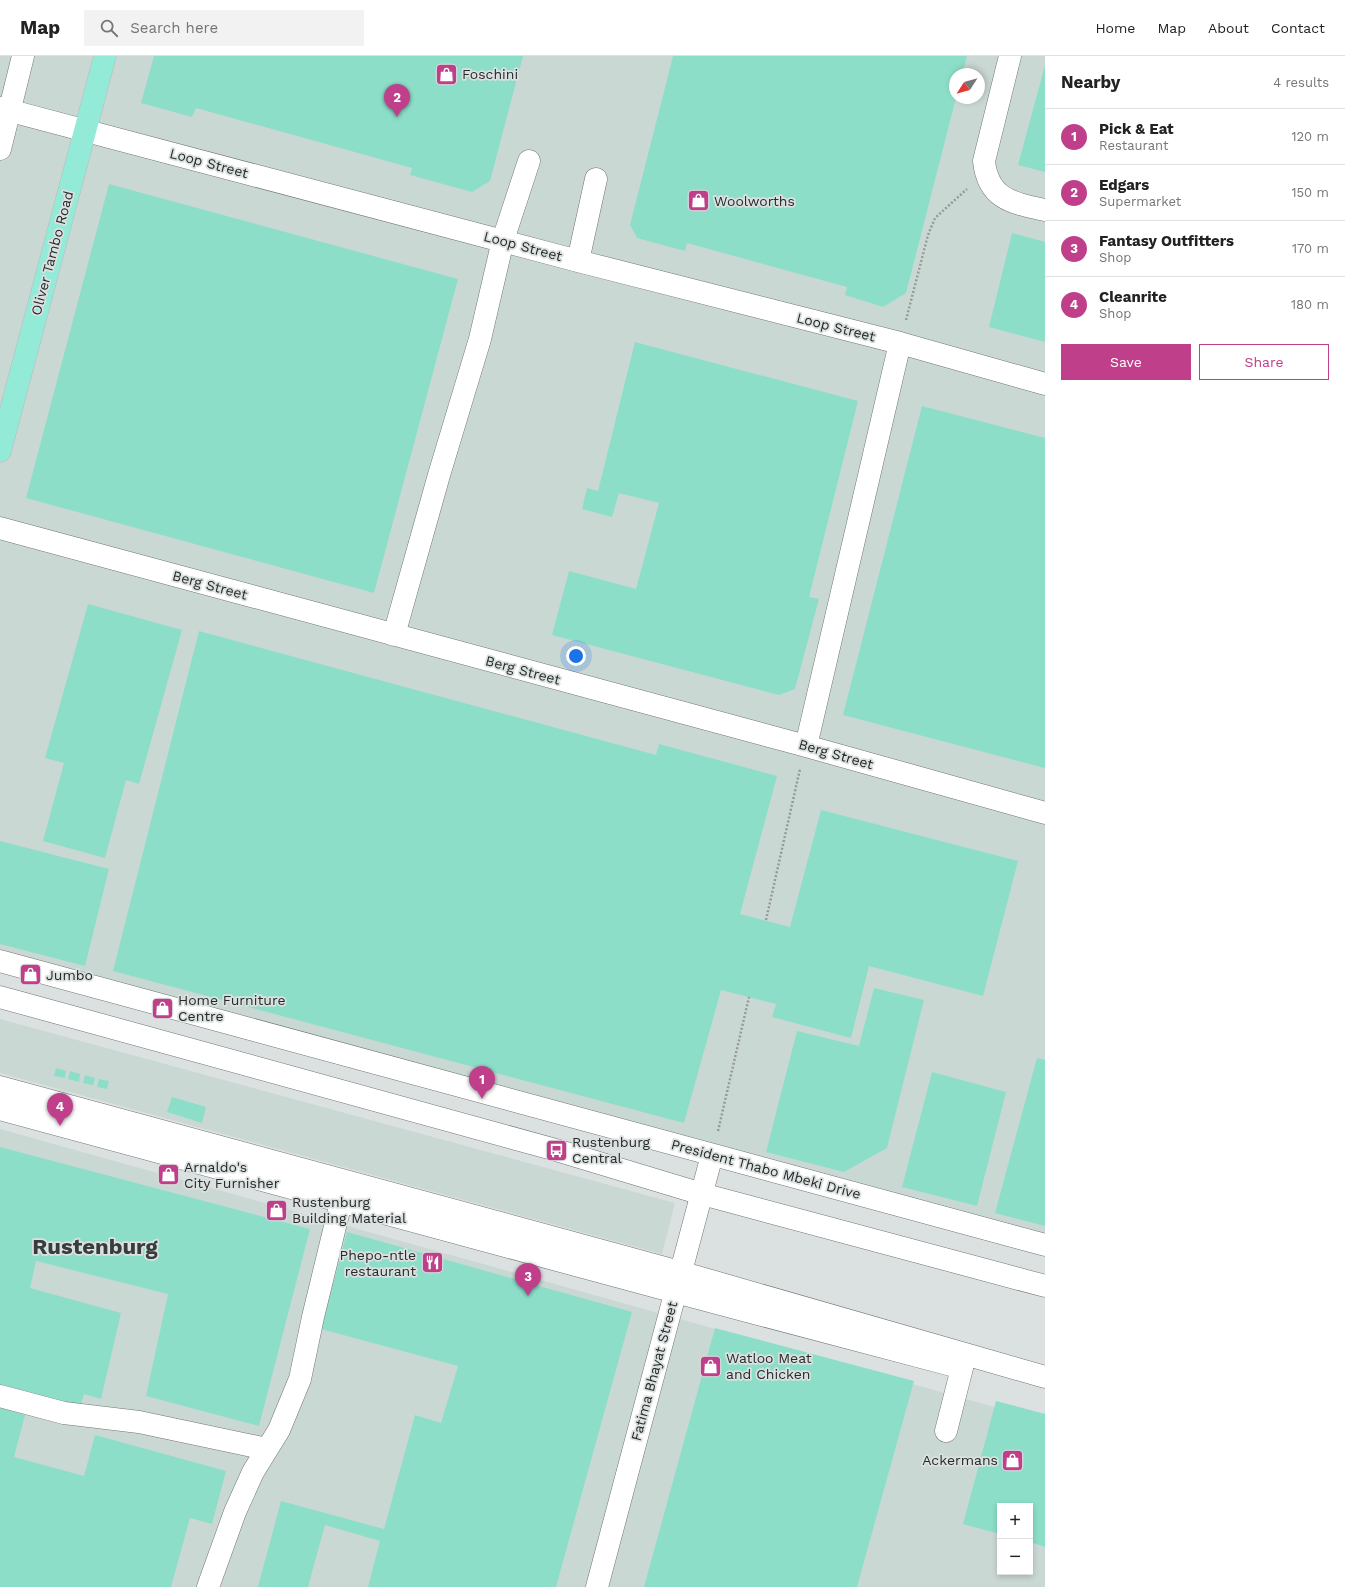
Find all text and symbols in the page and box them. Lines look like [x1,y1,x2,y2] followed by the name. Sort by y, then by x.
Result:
[84,10,364,46] search box
[20,16,60,39] text: Map
[98,17,120,39] icon: search
[130,19,218,37] text: Search here
[1095,20,1135,36] text: Home
[1157,20,1186,36] text: Map
[1208,20,1249,36] text: About
[1271,20,1325,36] text: Contact
[434,61,460,87] shop icon: Foschini
[462,66,518,82] place label: Foschini
[949,68,985,104] north arrow
[1061,72,1120,92] text: Nearby
[1273,75,1329,90] text: 4 results
[384,84,410,117] pin: 2
[1099,120,1174,138] text: Pick & Eat
[1071,129,1077,144] text: 1
[1291,129,1329,144] text: 120 m
[1099,138,1169,153] text: Restaurant
[168,145,250,181] street label: Loop Street
[1099,176,1149,194] text: Edgars
[1070,185,1078,200] text: 2
[1291,185,1329,200] text: 150 m
[685,188,711,214] shop icon: Woolworths
[28,189,76,317] street label: Oliver Tambo Road
[714,193,795,209] place label: Woolworths
[1099,194,1181,209] text: Supermarket
[482,228,564,264] street label: Loop Street
[1099,232,1234,250] text: Fantasy Outfitters
[1070,241,1078,256] text: 3
[1292,241,1329,256] text: 170 m
[1099,250,1131,265] text: Shop
[1099,288,1167,306] text: Cleanrite
[1070,297,1078,312] text: 4
[1291,297,1329,312] text: 180 m
[1099,306,1131,321] text: Shop
[795,309,877,345] street label: Loop Street
[1061,344,1191,380] button: Save
[1199,344,1329,380] button: Share
[171,567,249,603] street label: Berg Street
[566,646,586,666] your location
[484,652,562,688] street label: Berg Street
[797,736,875,772] street label: Berg Street
[17,962,43,988] shop icon: Jumbo
[46,967,93,983] place label: Jumbo
[178,992,286,1024] place label: Home Furniture Centre
[150,995,176,1021] shop icon: Home Furniture Centre
[469,1066,495,1099] pin: 1
[47,1093,73,1126] pin: 4
[572,1134,651,1166] place label: Rustenburg Central
[669,1136,863,1202] street label: President Thabo Mbeki Drive
[543,1137,569,1163] bus stop icon: Rustenburg Central
[184,1159,280,1191] place label: Arnaldo's City Furnisher
[156,1162,182,1188] shop icon: Arnaldo's City Furnisher
[292,1194,407,1226] place label: Rustenburg Building Material
[264,1197,290,1223] shop icon: Rustenburg Building Material
[32,1234,158,1259] district label: Rustenburg
[340,1247,416,1279] place label: Phepo-ntle restaurant
[419,1250,445,1276] restaurant icon: Phepo-ntle restaurant
[515,1263,541,1296] pin: 3
[628,1299,680,1442] street label: Fatima Bhayat Street
[726,1350,812,1382] place label: Watloo Meat and Chicken
[697,1353,723,1379] shop icon: Watloo Meat and Chicken
[1000,1447,1026,1473] shop icon: Ackermans
[922,1452,998,1468] place label: Ackermans
[997,1503,1033,1575] map controls
[997,1503,1033,1539] button: +
[997,1539,1033,1575] button: −

